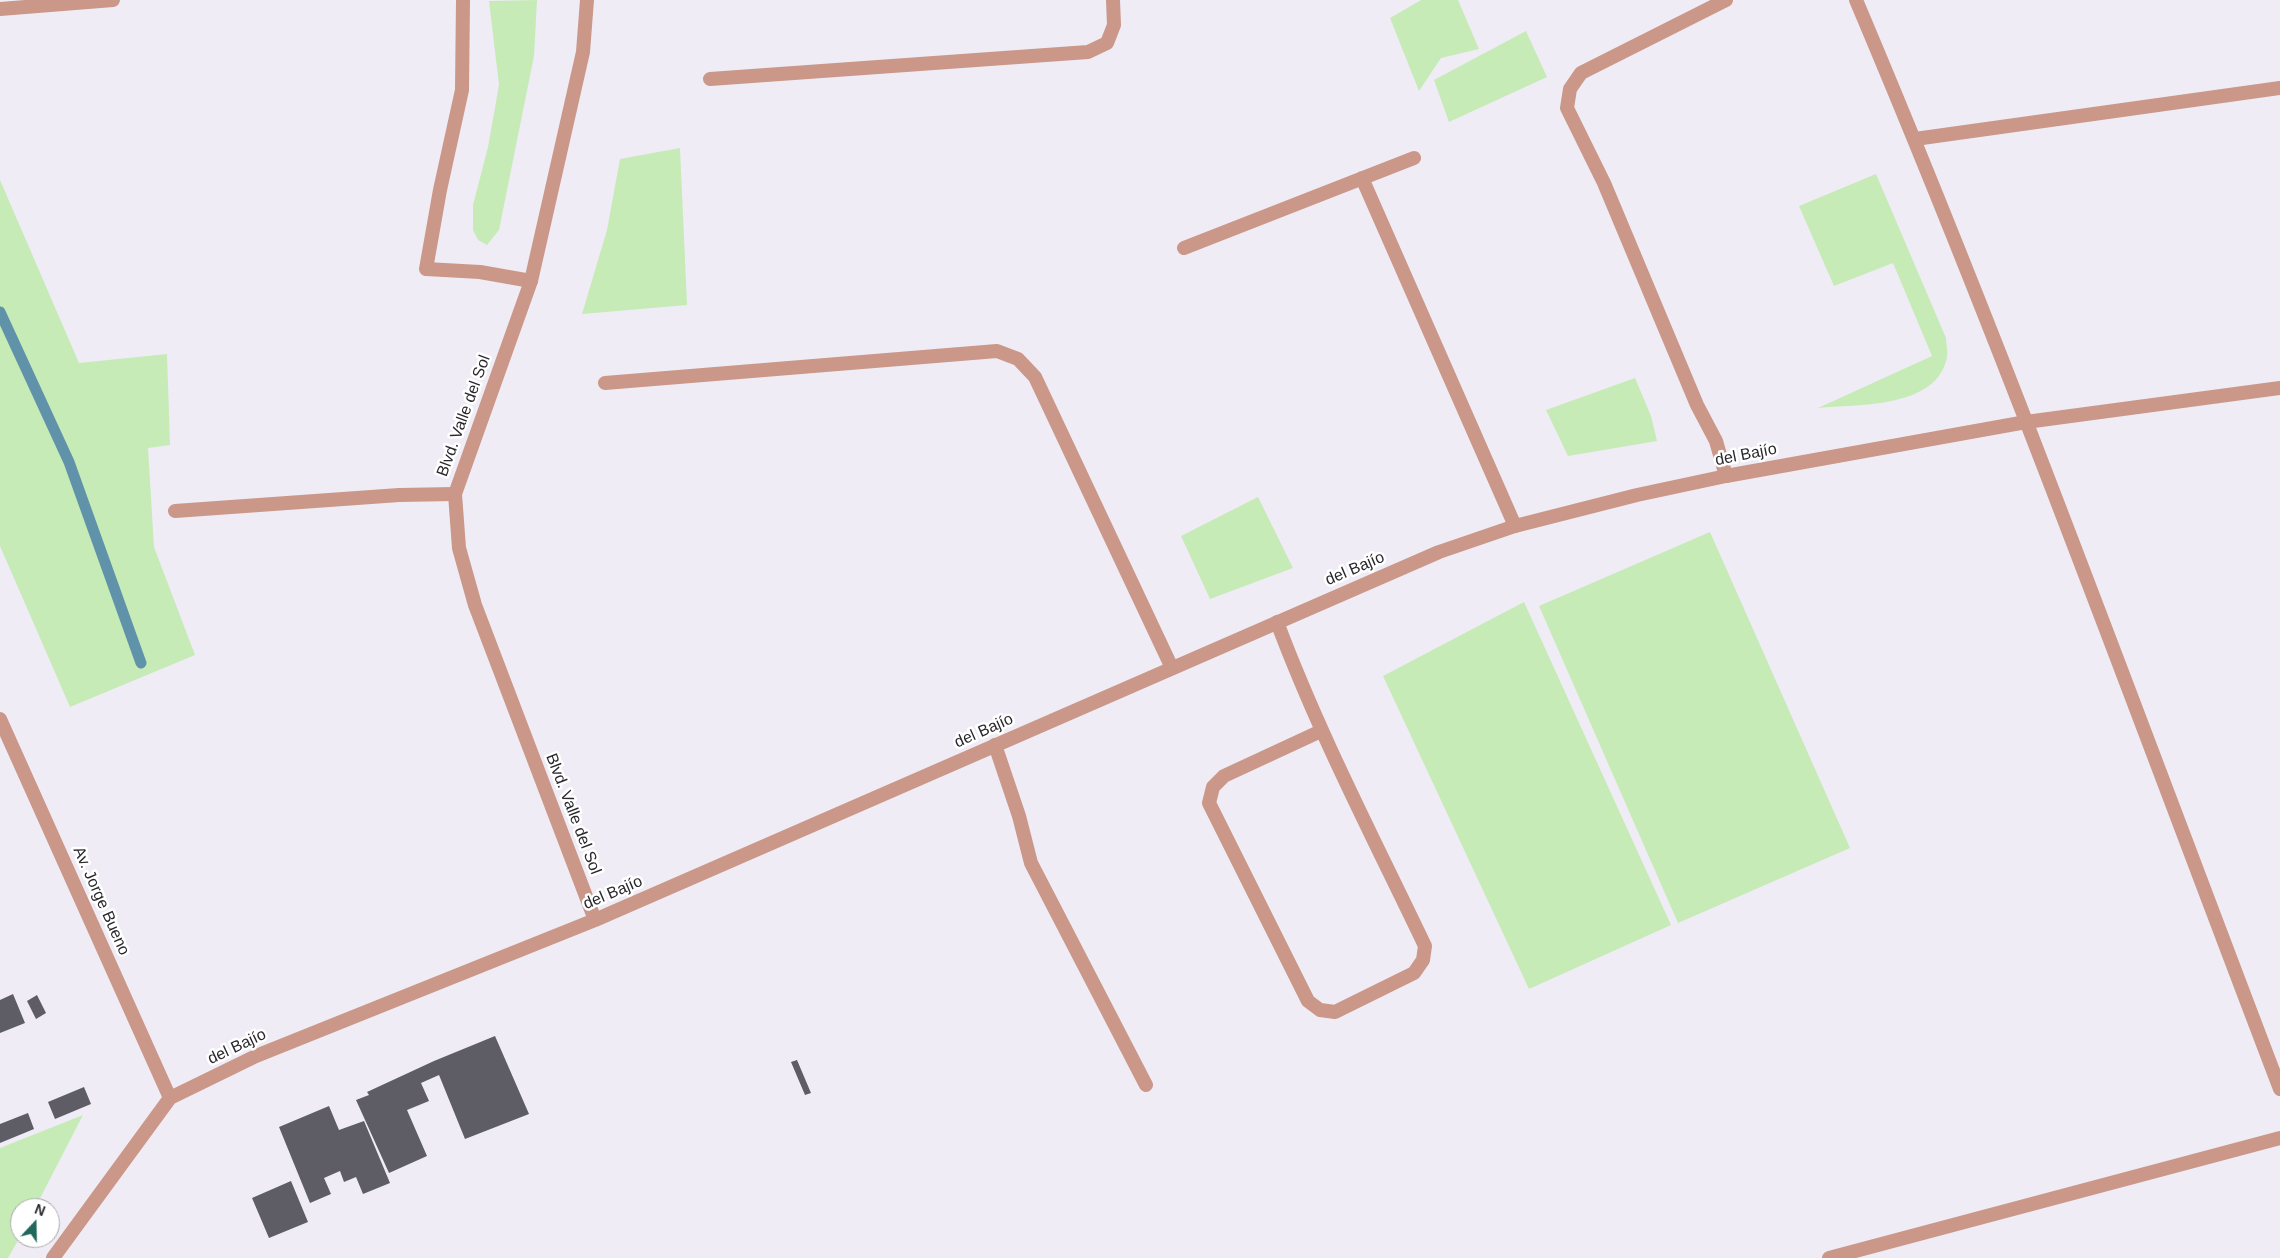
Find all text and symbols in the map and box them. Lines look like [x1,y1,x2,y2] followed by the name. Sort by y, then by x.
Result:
[433,353,495,479] street label: Blvd. Valle del Sol
[1714,440,1778,470] street label: del Bajío
[1323,548,1387,590] street label: del Bajío
[952,710,1016,752] street label: del Bajío
[541,751,605,877] street label: Blvd. Valle del Sol
[68,844,134,958] street label: Av. Jorge Bueno
[581,872,645,914] street label: del Bajío
[205,1025,269,1069] street label: del Bajío
[10,1198,60,1248] north arrow
[32,1201,48,1219] text: N

